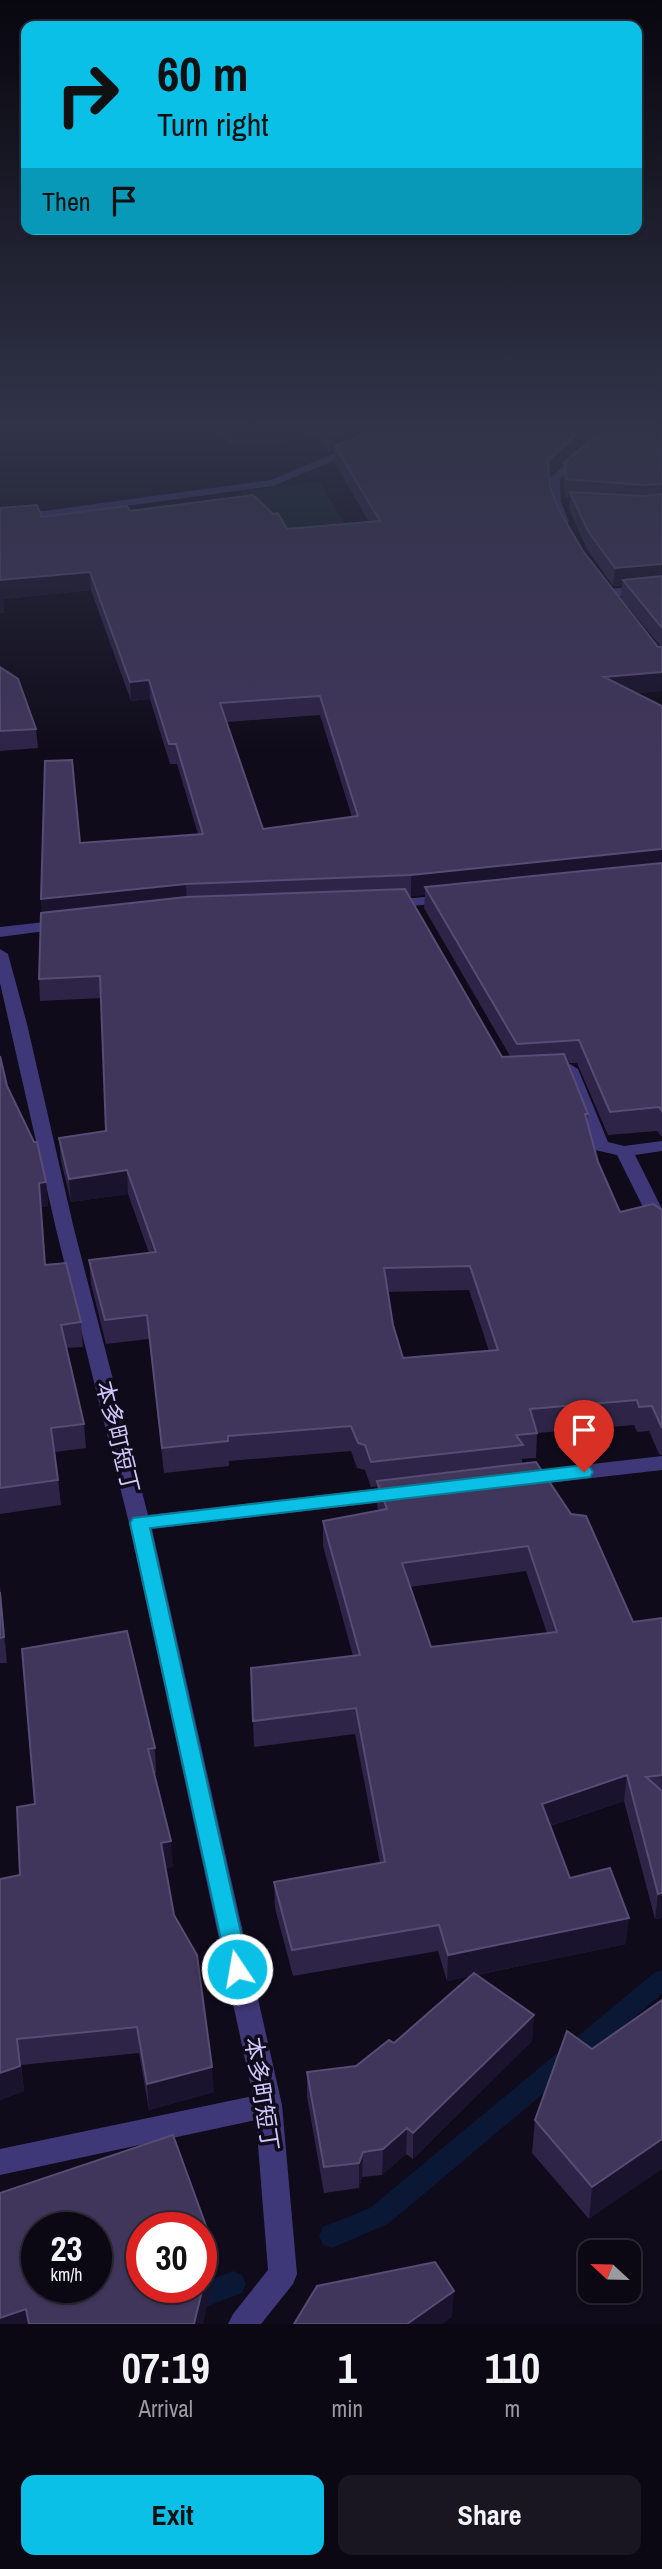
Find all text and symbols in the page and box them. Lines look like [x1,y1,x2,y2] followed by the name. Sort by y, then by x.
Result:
[157,40,249,106] text: 60 m
[42,49,133,140] icon: right
[157,103,269,146] text: Turn right
[105,182,143,220] icon: arrive
[42,184,91,219] text: Then
[90,1377,147,1496] street label: 本多町短丁
[554,1400,614,1472] pin
[565,1411,603,1449] icon: arrive
[200,1932,274,2006] position arrow
[238,2035,287,2153] street label: 本多町短丁
[126,2212,217,2303] speed limit sign: 30
[51,2225,82,2272] text: 23
[578,2240,640,2303] north arrow
[578,2240,641,2303] map controls
[51,2262,83,2287] text: km/h
[122,2340,210,2396] text: 07:19
[338,2340,357,2396] text: 1
[485,2340,540,2396] text: 110
[139,2393,193,2424] text: Arrival
[332,2393,363,2424] text: min
[505,2393,520,2424] text: m
[21,2475,324,2555] button: Exit
[338,2475,641,2555] button: Share

